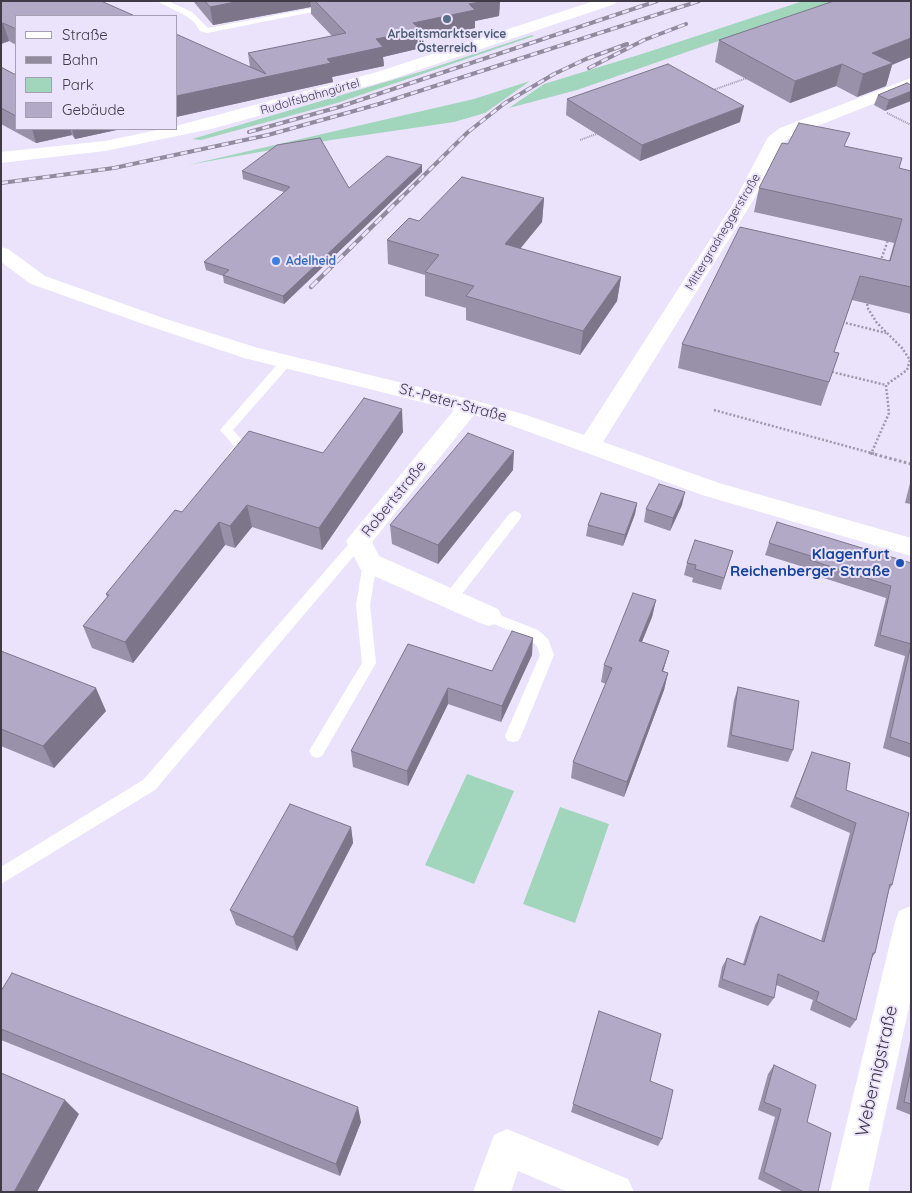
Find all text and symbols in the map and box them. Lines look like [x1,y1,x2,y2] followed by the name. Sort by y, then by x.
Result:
[441,13,453,25] marker: Arbeitsmarktservice Österreich
[15,15,178,130] legend
[62,25,108,44] text: Straße
[388,27,506,55] place label: Arbeitsmarktservice Österreich
[62,50,98,69] text: Bahn
[62,75,94,94] text: Park
[259,76,361,118] street label: Rudolfsbahngürtel
[62,100,125,119] text: Gebäude
[682,171,764,293] street label: Mittergradneggerstraße
[286,254,336,268] place label: Adelheid
[270,255,282,267] marker: Adelheid
[397,380,509,426] street label: St.-Peter-Straße
[358,458,430,540] street label: Robertstraße
[730,545,890,580] place label: Klagenfurt Reichenberger Straße
[894,557,906,569] marker: Klagenfurt Reichenberger Straße
[851,1003,903,1139] street label: Webernigstraße

